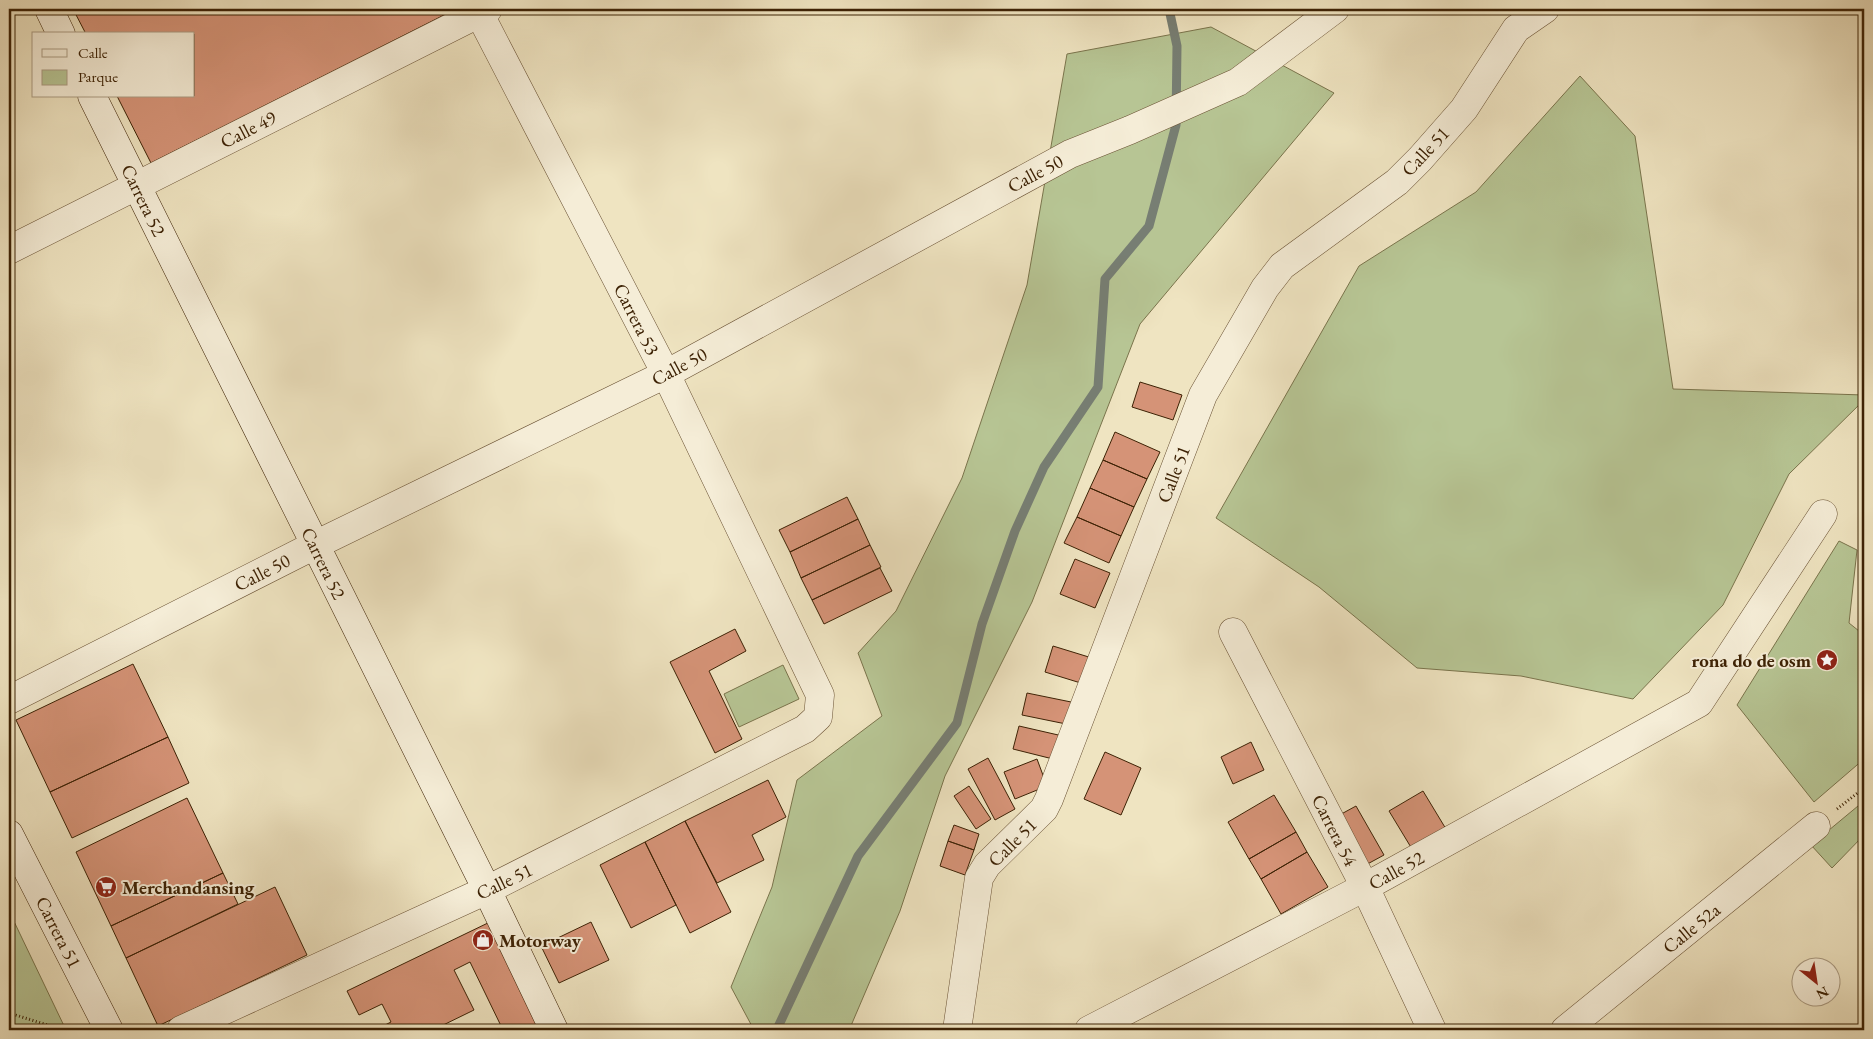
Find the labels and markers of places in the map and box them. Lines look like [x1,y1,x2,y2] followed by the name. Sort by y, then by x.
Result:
[1692,648,1812,673] place label: rona do de osm
[1815,648,1839,672] place icon: rona do de osm
[94,875,118,899] supermarket icon: Merchandansing
[122,875,255,900] place label: Merchandansing
[471,928,495,952] shop icon: Motorway
[499,928,582,953] place label: Motorway

